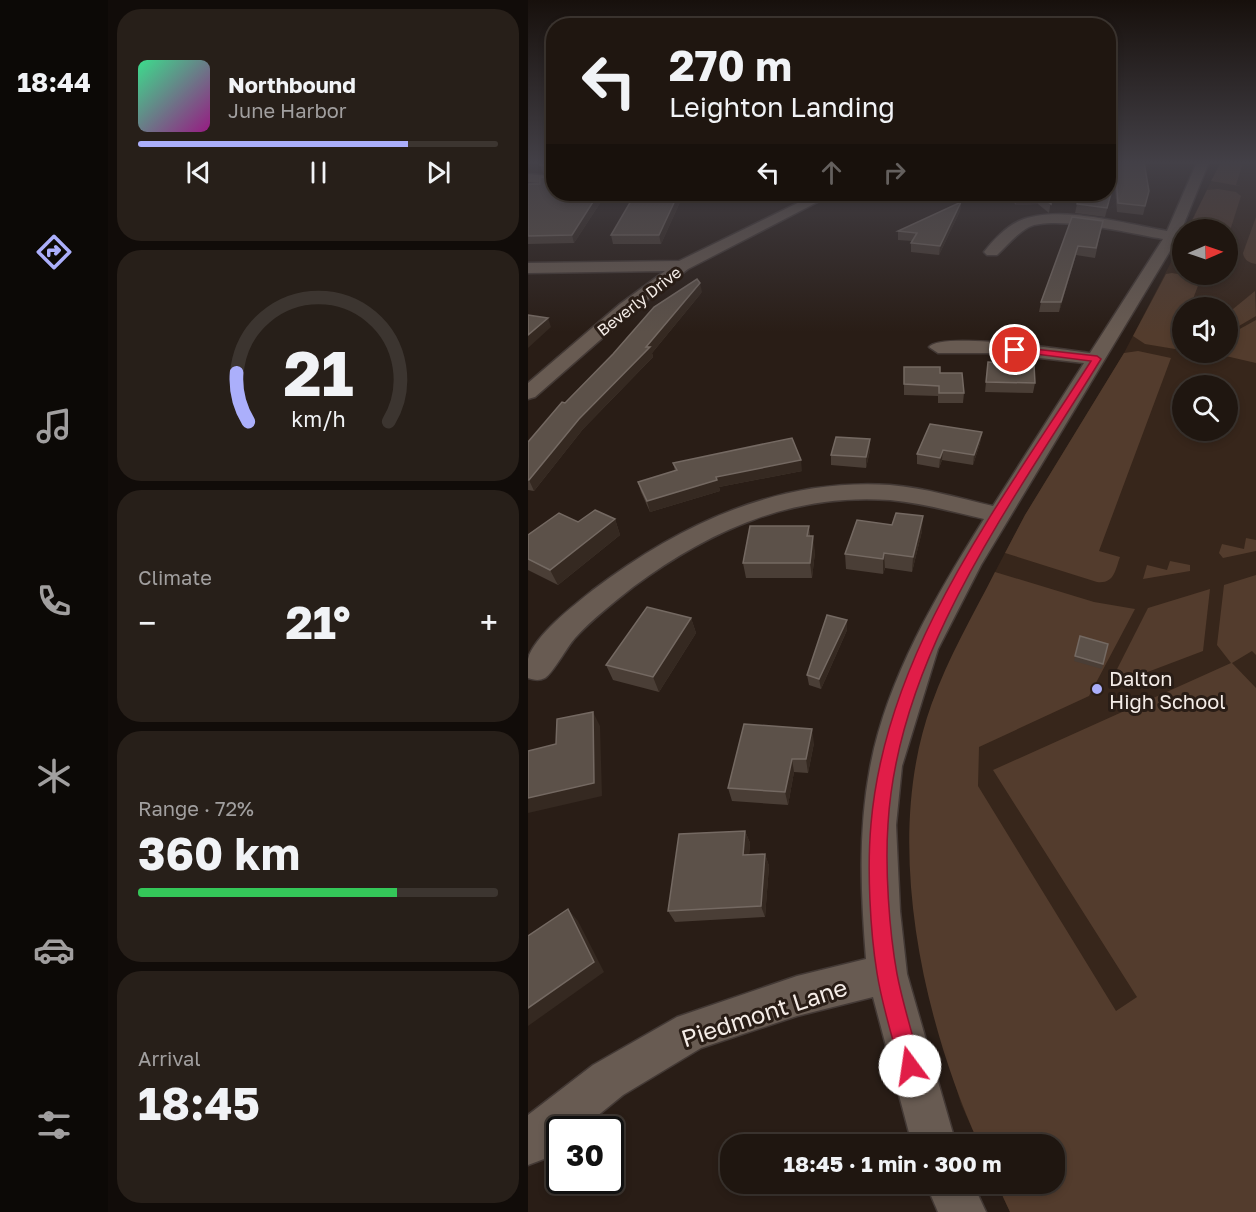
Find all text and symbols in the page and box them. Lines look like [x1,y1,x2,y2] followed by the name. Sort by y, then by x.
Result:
[669,40,792,90] text: 270 m
[570,42,648,120] icon: left
[17,66,91,98] text: 18:44
[228,71,356,98] text: Northbound
[669,91,895,123] text: Leighton Landing
[228,98,347,122] text: June Harbor
[182,156,215,189] icon: previous
[302,156,335,189] icon: pause
[422,156,455,189] icon: next
[752,156,785,189] icon: left
[815,156,848,189] icon: ahead
[878,156,911,189] icon: right
[1172,219,1238,285] north arrow
[1172,219,1238,441] map controls
[33,231,75,273] icon: directions
[593,262,685,340] street label: Beverly Drive
[1172,297,1238,363] button: sound
[989,324,1040,375] pin
[998,333,1031,366] icon: arrive
[283,336,353,411] text: 21
[1172,375,1238,441] button: search
[33,405,75,447] icon: music
[291,407,345,433] text: km/h
[138,565,212,589] text: Climate
[33,580,75,622] icon: phone
[285,595,351,649] text: 21°
[138,603,156,642] text: −
[480,603,498,642] text: +
[1109,666,1226,713] place label: Dalton High School
[1090,682,1104,696] marker: Dalton High School
[33,755,75,797] icon: climate
[138,796,254,820] text: Range · 72%
[138,826,300,880] text: 360 km
[33,929,75,971] icon: car
[677,972,851,1052] street label: Piedmont Lane
[878,1034,942,1098] position arrow
[138,1046,201,1070] text: Arrival
[138,1076,260,1130] text: 18:45
[33,1104,75,1146] icon: filters
[546,1116,624,1194] speed limit sign: 30
[784,1150,1001,1177] text: 18:45 · 1 min · 300 m

